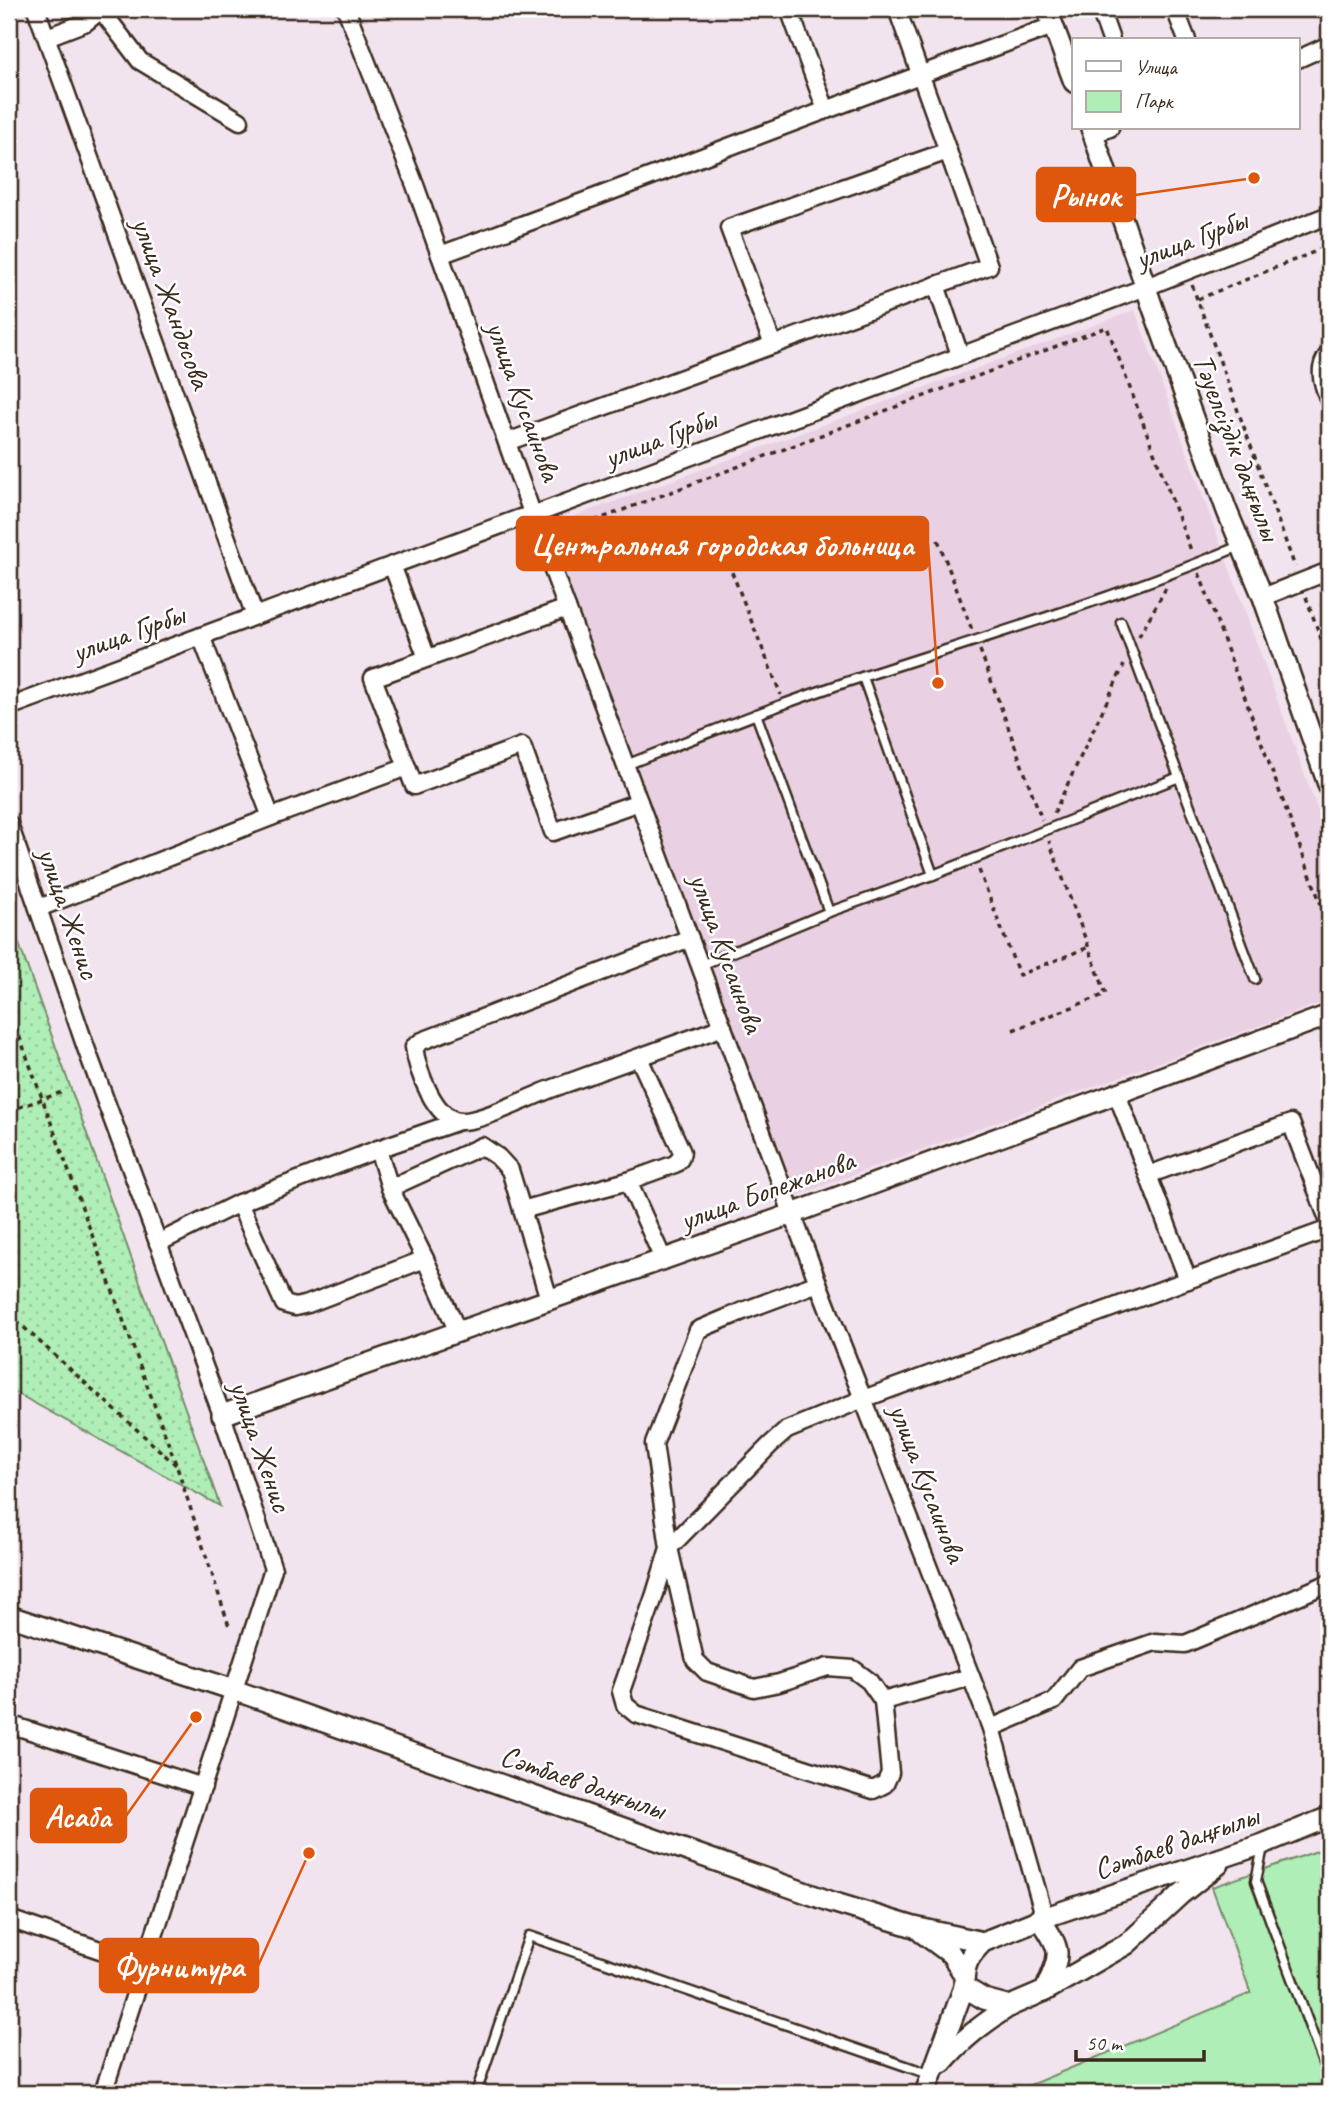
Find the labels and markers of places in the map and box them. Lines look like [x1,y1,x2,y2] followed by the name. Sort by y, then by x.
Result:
[1037,168,1135,221] callout: Рынок
[517,517,928,570] callout: Центральная городская больница
[31,1789,126,1842] callout: Асаба
[100,1939,258,1992] callout: Фурнитура

